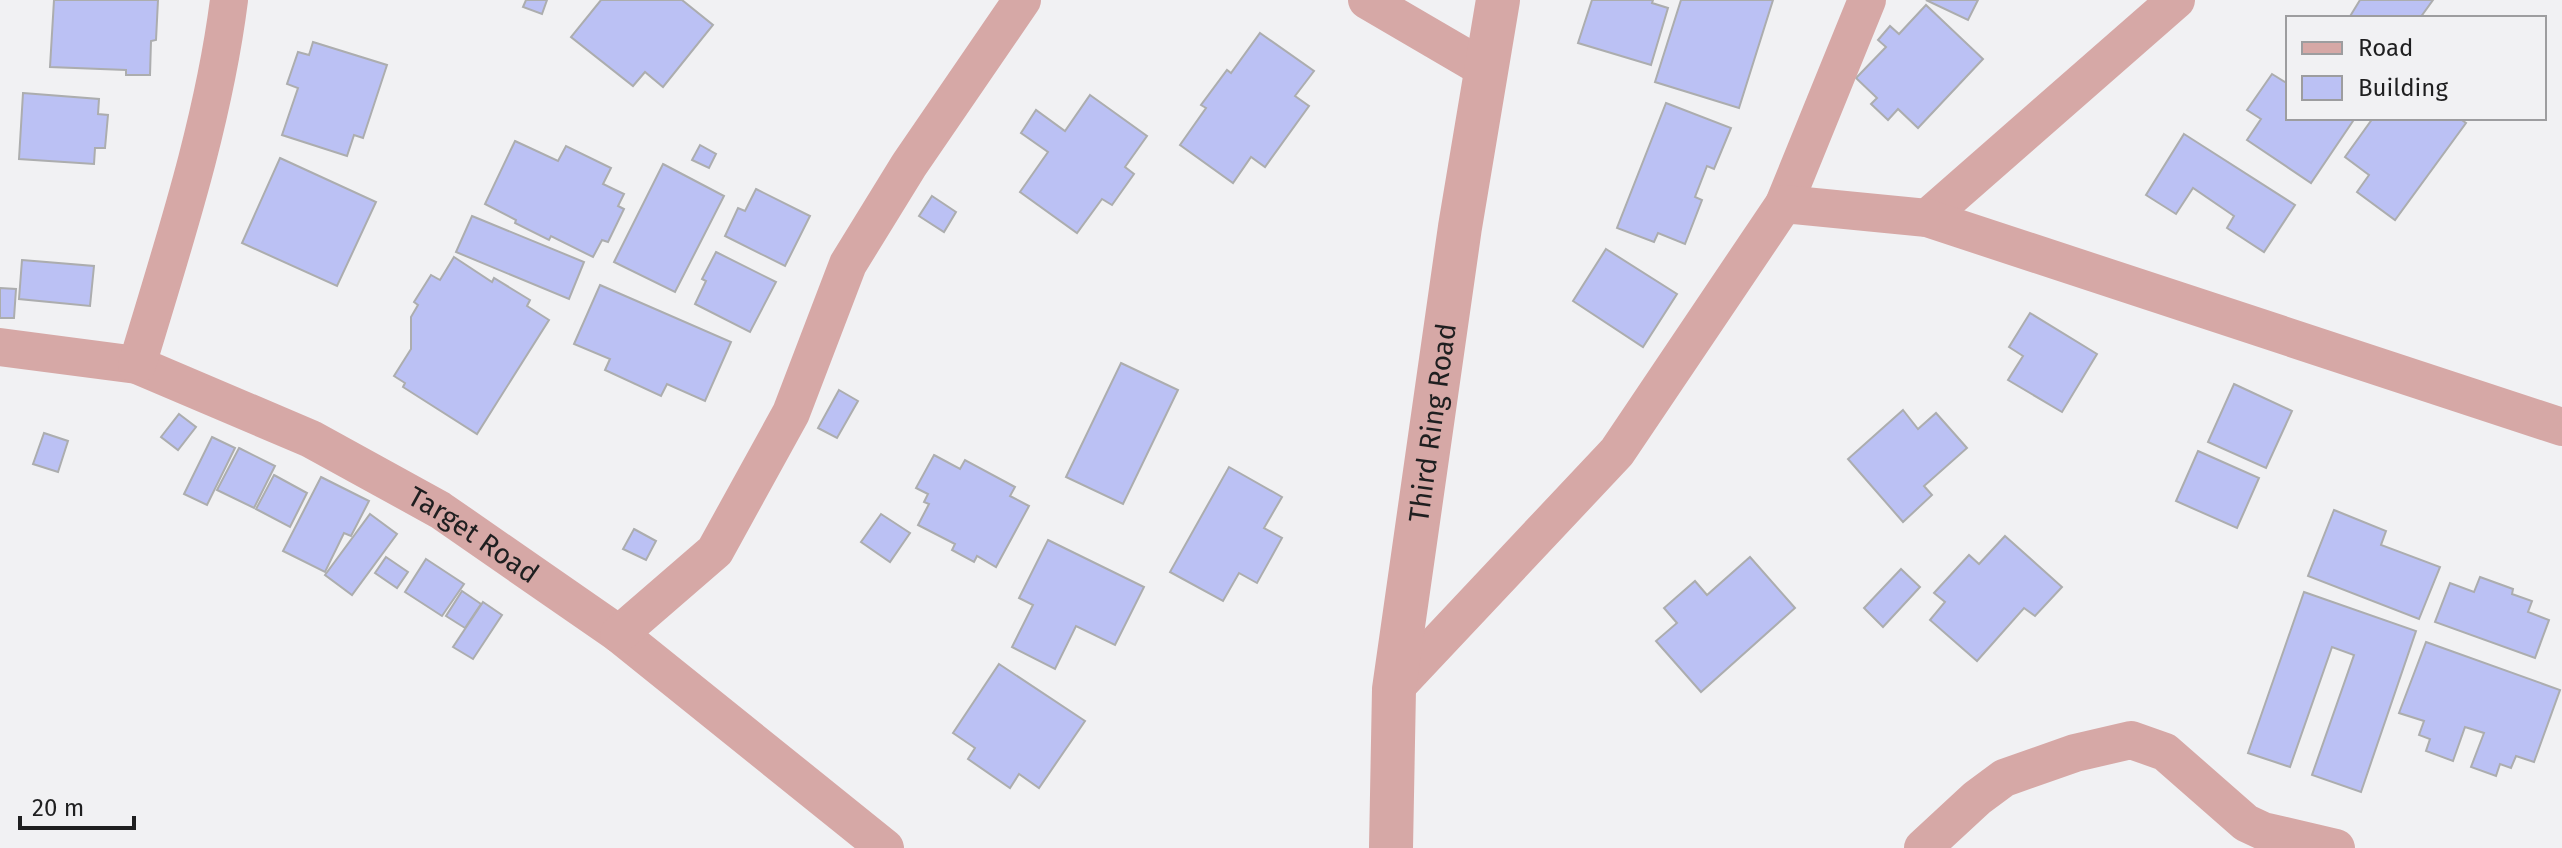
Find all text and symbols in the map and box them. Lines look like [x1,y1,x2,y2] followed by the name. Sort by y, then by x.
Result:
[2286,16,2546,120] legend
[2358,34,2413,62] text: Road
[2358,74,2448,102] text: Building
[1402,321,1463,525] street label: Third Ring Road
[402,480,545,590] street label: Target Road
[20,780,134,830] scale bar
[32,794,84,822] text: 20 m

